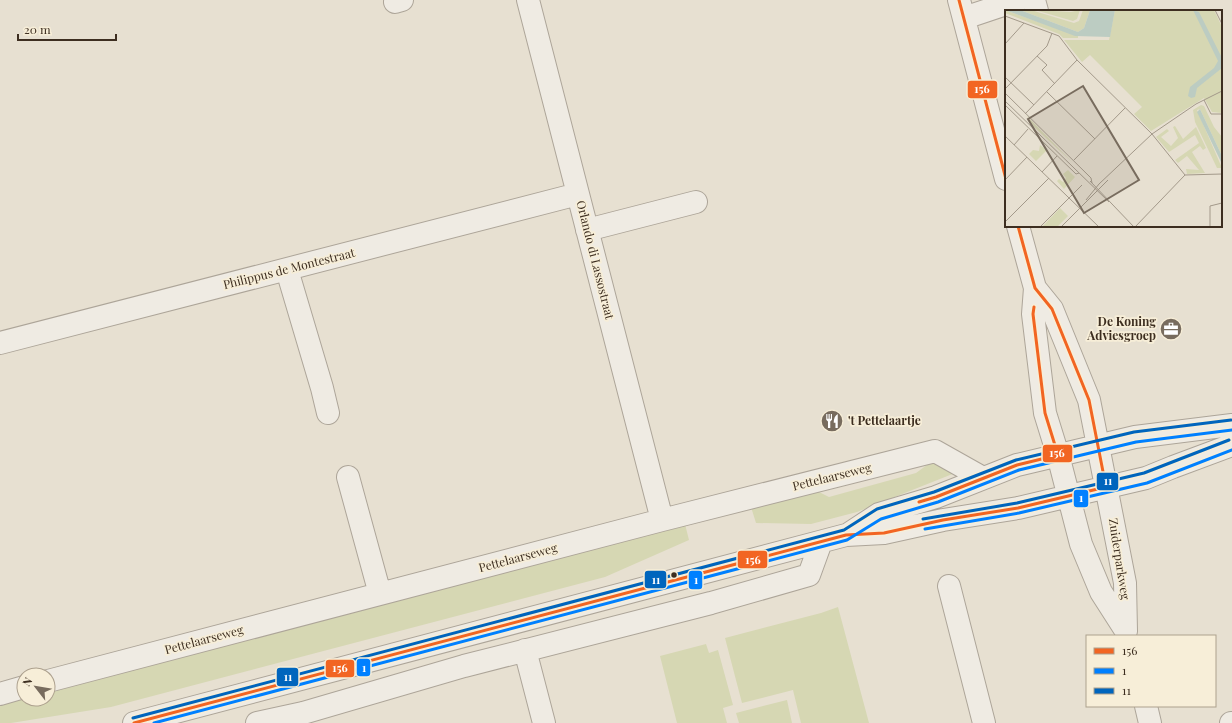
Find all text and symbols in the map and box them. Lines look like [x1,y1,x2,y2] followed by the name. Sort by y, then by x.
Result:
[1005,10,1222,227] inset map
[18,16,116,42] scale bar
[24,21,51,37] text: 20 m
[967,80,998,99] line badge: 156
[974,81,990,96] text: 156
[573,199,619,322] street label: Orlando di Lassostraat
[221,244,357,292] street label: Philippus de Montestraat
[1086,313,1156,343] place label: De Koning Adviesgroep
[1158,316,1184,342] office icon: De Koning Adviesgroep
[819,408,845,434] restaurant icon: 't Pettelaartje
[848,412,921,428] place label: 't Pettelaartje
[1042,444,1073,463] line badge: 156
[1049,445,1065,460] text: 156
[791,458,873,494] street label: Pettelaarseweg
[1096,472,1119,491] line badge: 11
[1104,473,1112,488] text: 11
[1073,489,1089,508] line badge: 1
[1079,490,1083,505] text: 1
[1106,517,1134,601] street label: Zuiderparkweg
[477,539,559,575] street label: Pettelaarseweg
[737,550,768,569] line badge: 156
[745,552,761,567] text: 156
[644,570,667,589] line badge: 11
[669,570,679,580] unlabelled marker
[688,570,703,590] line badge: 1
[652,572,660,587] text: 11
[694,572,698,587] text: 1
[163,621,245,657] street label: Pettelaarseweg
[1086,635,1216,707] legend
[1122,642,1137,658] text: 156
[356,658,371,677] line badge: 1
[325,659,355,678] line badge: 156
[332,660,348,675] text: 156
[362,660,366,675] text: 1
[1122,662,1127,678] text: 1
[16,667,56,707] north arrow
[276,667,299,687] line badge: 11
[284,669,292,684] text: 11
[19,674,36,689] text: N
[1122,682,1131,698] text: 11

